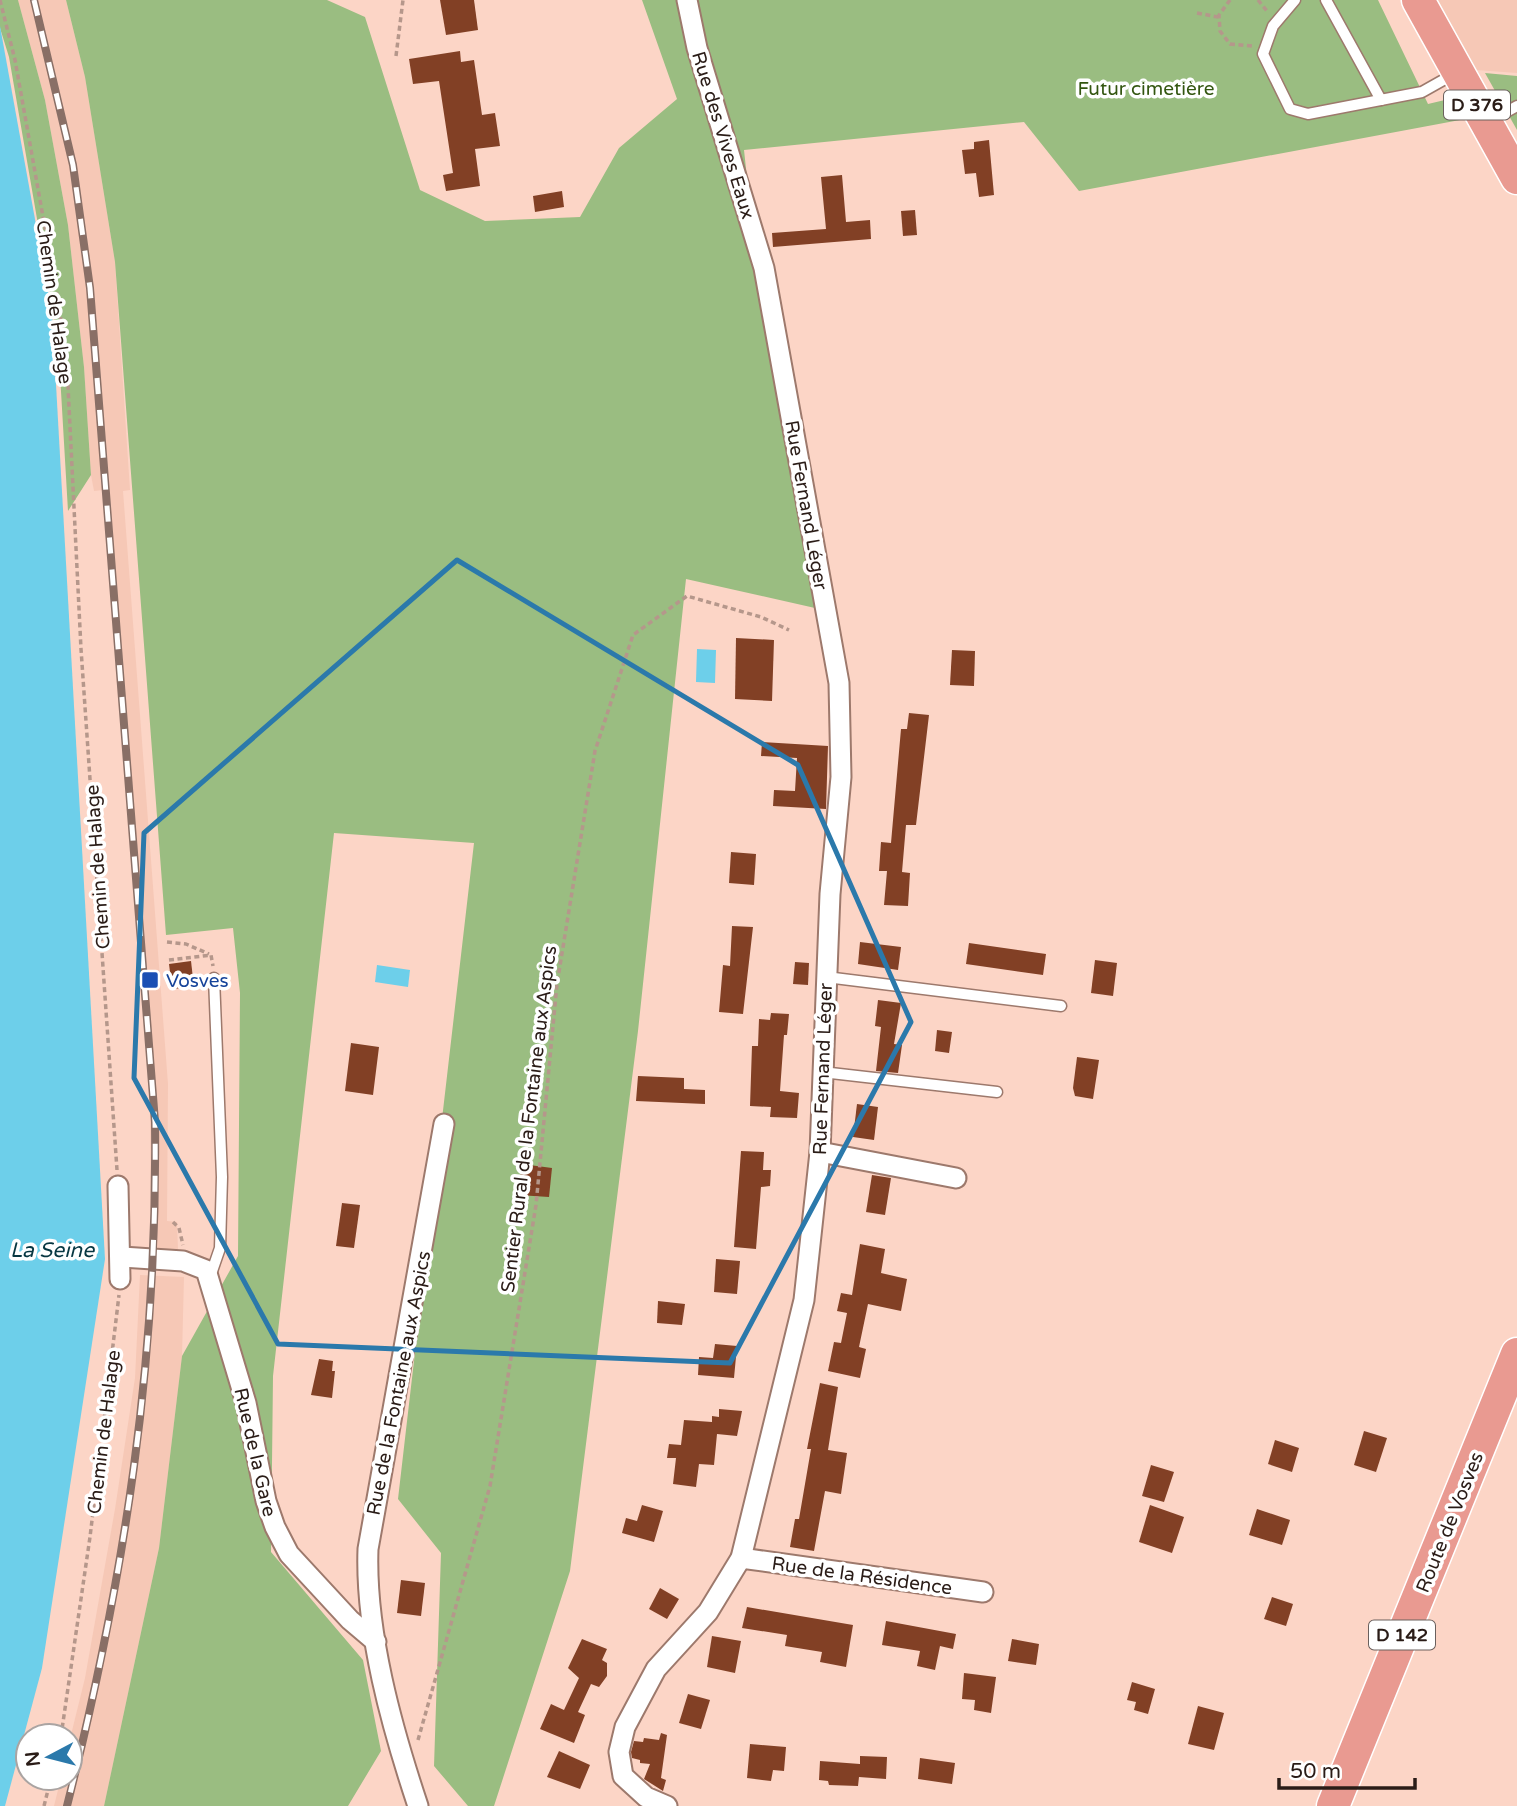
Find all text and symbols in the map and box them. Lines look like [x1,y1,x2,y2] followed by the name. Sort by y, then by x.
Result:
[687,49,759,222] street label: Rue des Vives Eaux
[1077,78,1215,100] park label: Futur cimetière
[1444,90,1510,120] road number: D 376
[32,219,76,385] street label: Chemin de Halage
[780,419,832,593] street label: Rue Fernand Léger
[81,784,115,950] street label: Chemin de Halage
[497,944,561,1294] street label: Sentier Rural de la Fontaine aux Aspics
[140,970,160,990] marker: Vosves
[166,970,229,992] place label: Vosves
[809,982,837,1155] street label: Rue Fernand Léger
[10,1238,95,1263] water label: La Seine
[363,1249,435,1517] street label: Rue de la Fontaine aux Aspics
[83,1349,125,1515] street label: Chemin de Halage
[230,1386,281,1519] street label: Rue de la Gare
[1412,1449,1488,1596] street label: Route de Vosves
[770,1552,954,1600] street label: Rue de la Résidence
[1369,1620,1435,1650] road number: D 142
[14,1722,84,1792] north arrow
[1279,1746,1416,1790] scale bar
[21,1750,45,1768] text: N
[1290,1759,1341,1784] text: 50 m

